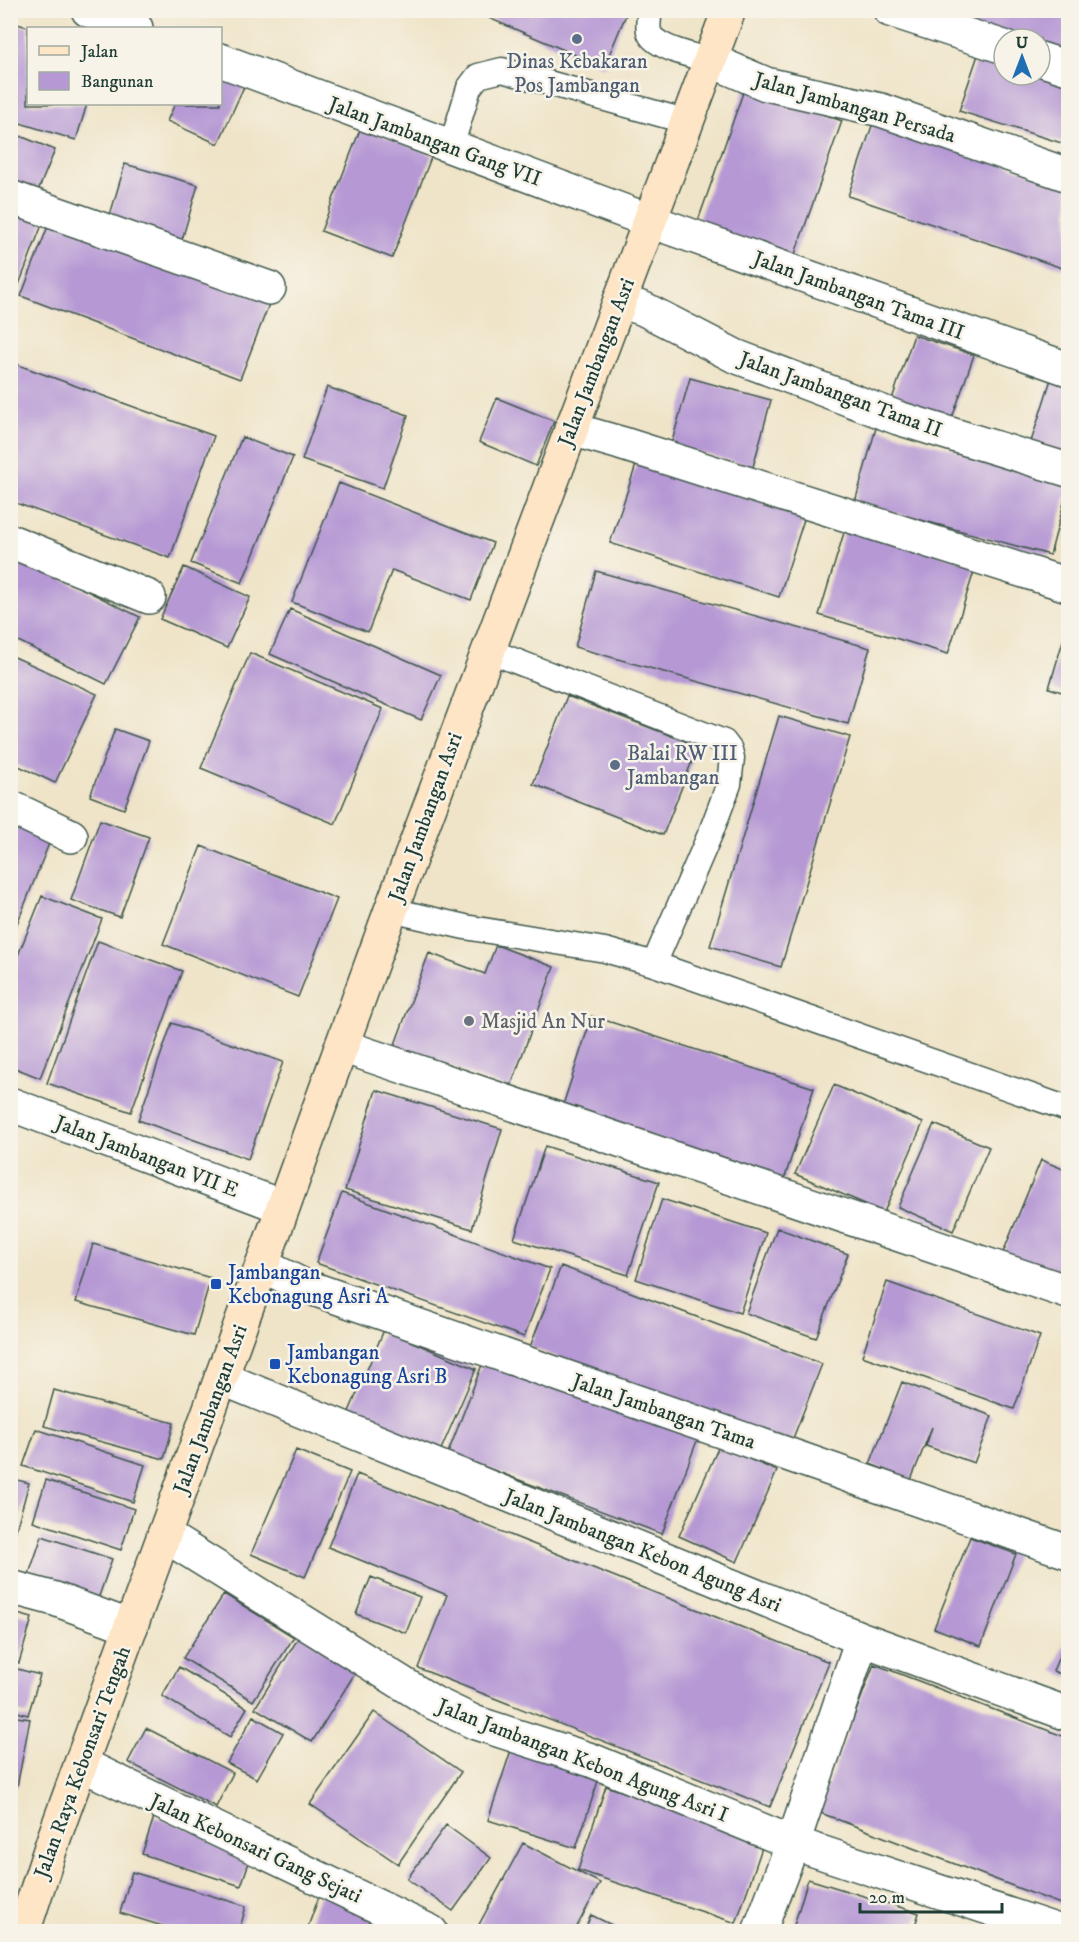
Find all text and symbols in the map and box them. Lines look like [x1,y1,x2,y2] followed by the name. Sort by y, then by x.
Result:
[27,27,222,105] legend
[992,27,1052,87] north arrow
[570,32,584,46] marker: Dinas Kebakaran Pos Jambangan
[1016,33,1029,53] text: U
[79,41,119,63] text: Jalan
[506,49,648,99] place label: Dinas Kebakaran Pos Jambangan
[749,66,958,149] street label: Jalan Jambangan Persada
[81,71,154,93] text: Bangunan
[323,91,545,193] street label: Jalan Jambangan Gang VII
[748,245,968,346] street label: Jalan Jambangan Tama III
[552,275,641,452] street label: Jalan Jambangan Asri
[734,345,946,444] street label: Jalan Jambangan Tama II
[383,729,469,907] street label: Jalan Jambangan Asri
[625,741,738,791] place label: Balai RW III Jambangan
[608,758,622,772] marker: Balai RW III Jambangan
[481,1009,605,1035] place label: Masjid An Nur
[462,1014,476,1028] marker: Masjid An Nur
[49,1109,242,1204] street label: Jalan Jambangan VII E
[226,1260,389,1310] place label: Jambangan Kebonagung Asri A
[209,1277,223,1291] marker: Jambangan Kebonagung Asri A
[168,1321,254,1499] street label: Jalan Jambangan Asri
[285,1340,448,1390] place label: Jambangan Kebonagung Asri B
[268,1357,282,1371] marker: Jambangan Kebonagung Asri B
[567,1368,759,1456] street label: Jalan Jambangan Tama
[499,1483,785,1618] street label: Jalan Jambangan Kebon Agung Asri
[28,1643,137,1884] street label: Jalan Raya Kebonsari Tengah
[432,1693,732,1829] street label: Jalan Jambangan Kebon Agung Asri I
[144,1788,366,1909] street label: Jalan Kebonsari Gang Sejati
[860,1876,1002,1914] scale bar
[869,1887,905,1909] text: 20 m

